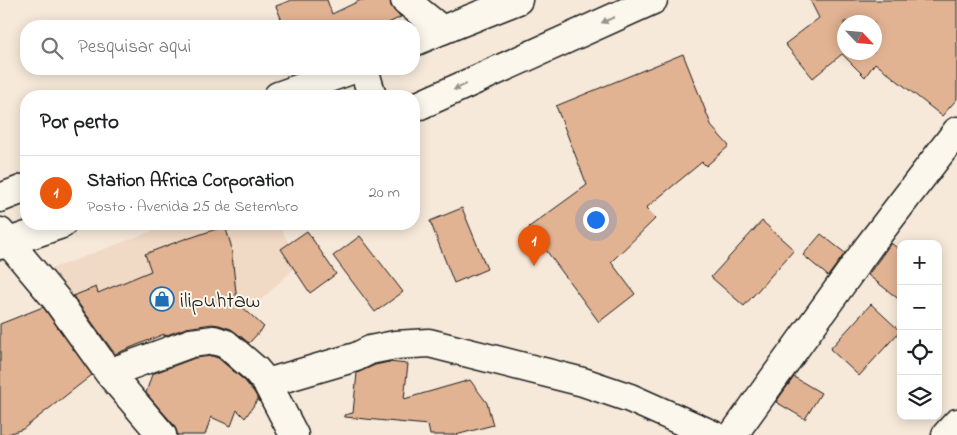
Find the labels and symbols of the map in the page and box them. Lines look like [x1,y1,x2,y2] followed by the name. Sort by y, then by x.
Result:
[837,15,882,60] north arrow
[601,16,615,24] one-way arrow
[453,83,467,91] one-way arrow
[583,207,609,233] your location
[518,225,550,266] pin: 1
[149,286,175,312] shop icon: ilipuhtaw
[180,286,260,318] place label: ilipuhtaw

